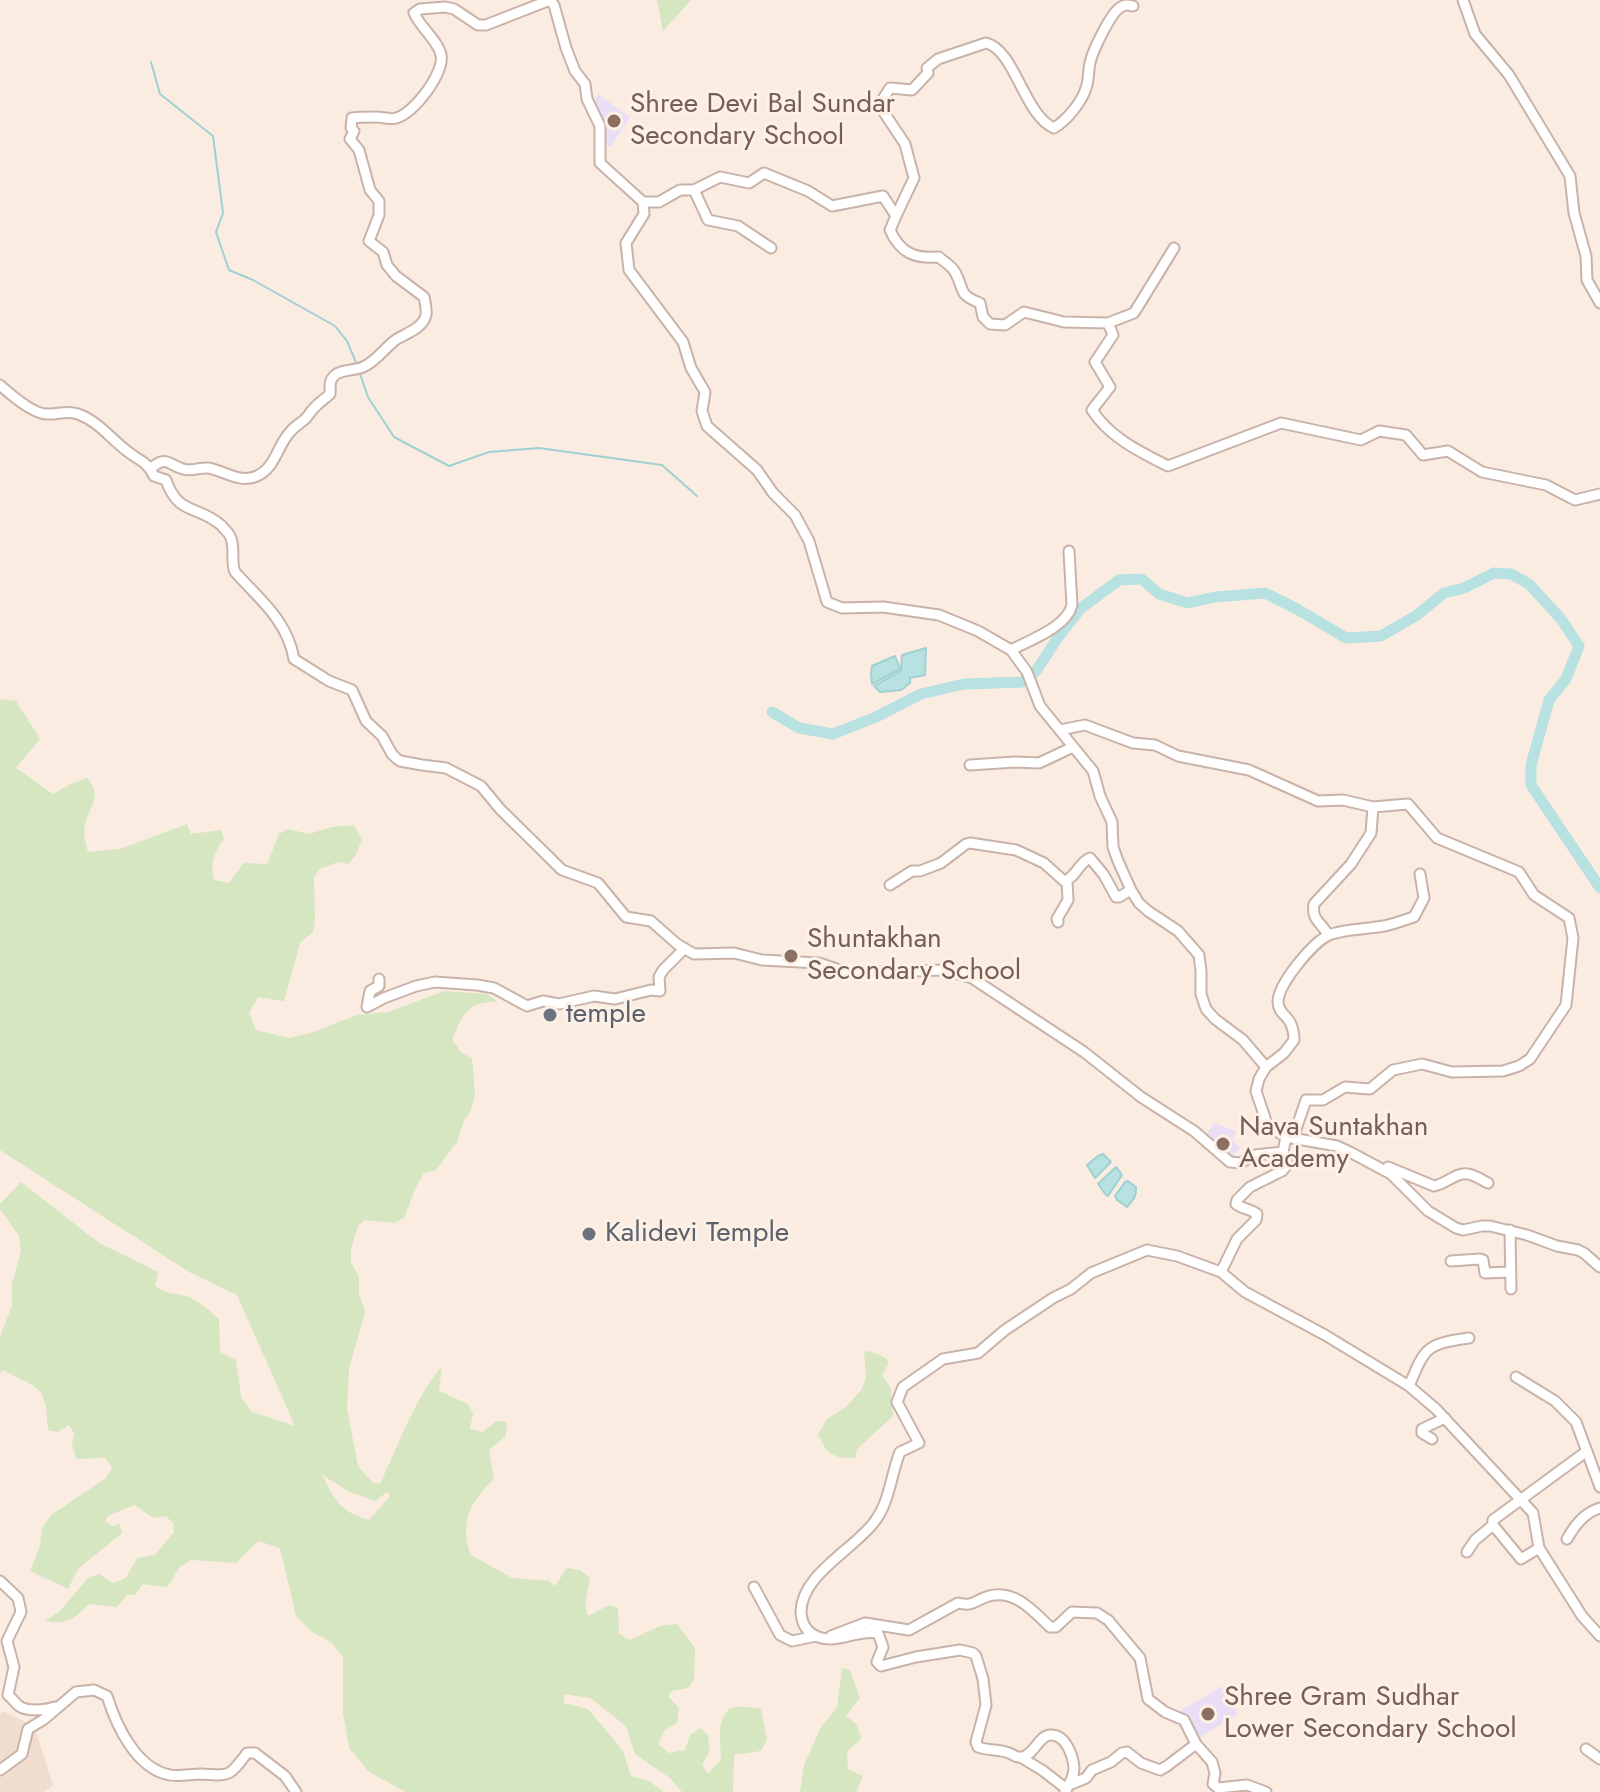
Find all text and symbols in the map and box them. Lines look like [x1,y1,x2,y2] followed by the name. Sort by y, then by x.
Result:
[630,88,895,154] place label: Shree Devi Bal Sundar Secondary School
[605,112,623,130] marker: Shree Devi Bal Sundar Secondary School
[807,923,1021,989] place label: Shuntakhan Secondary School
[782,947,800,965] marker: Shuntakhan Secondary School
[566,998,646,1032] place label: temple
[541,1006,559,1024] marker: temple
[1239,1111,1428,1177] place label: Nava Suntakhan Academy
[1214,1135,1232,1153] marker: Nava Suntakhan Academy
[605,1217,789,1251] place label: Kalidevi Temple
[580,1225,598,1243] marker: Kalidevi Temple
[1224,1681,1517,1747] place label: Shree Gram Sudhar Lower Secondary School
[1199,1705,1217,1723] marker: Shree Gram Sudhar Lower Secondary School

